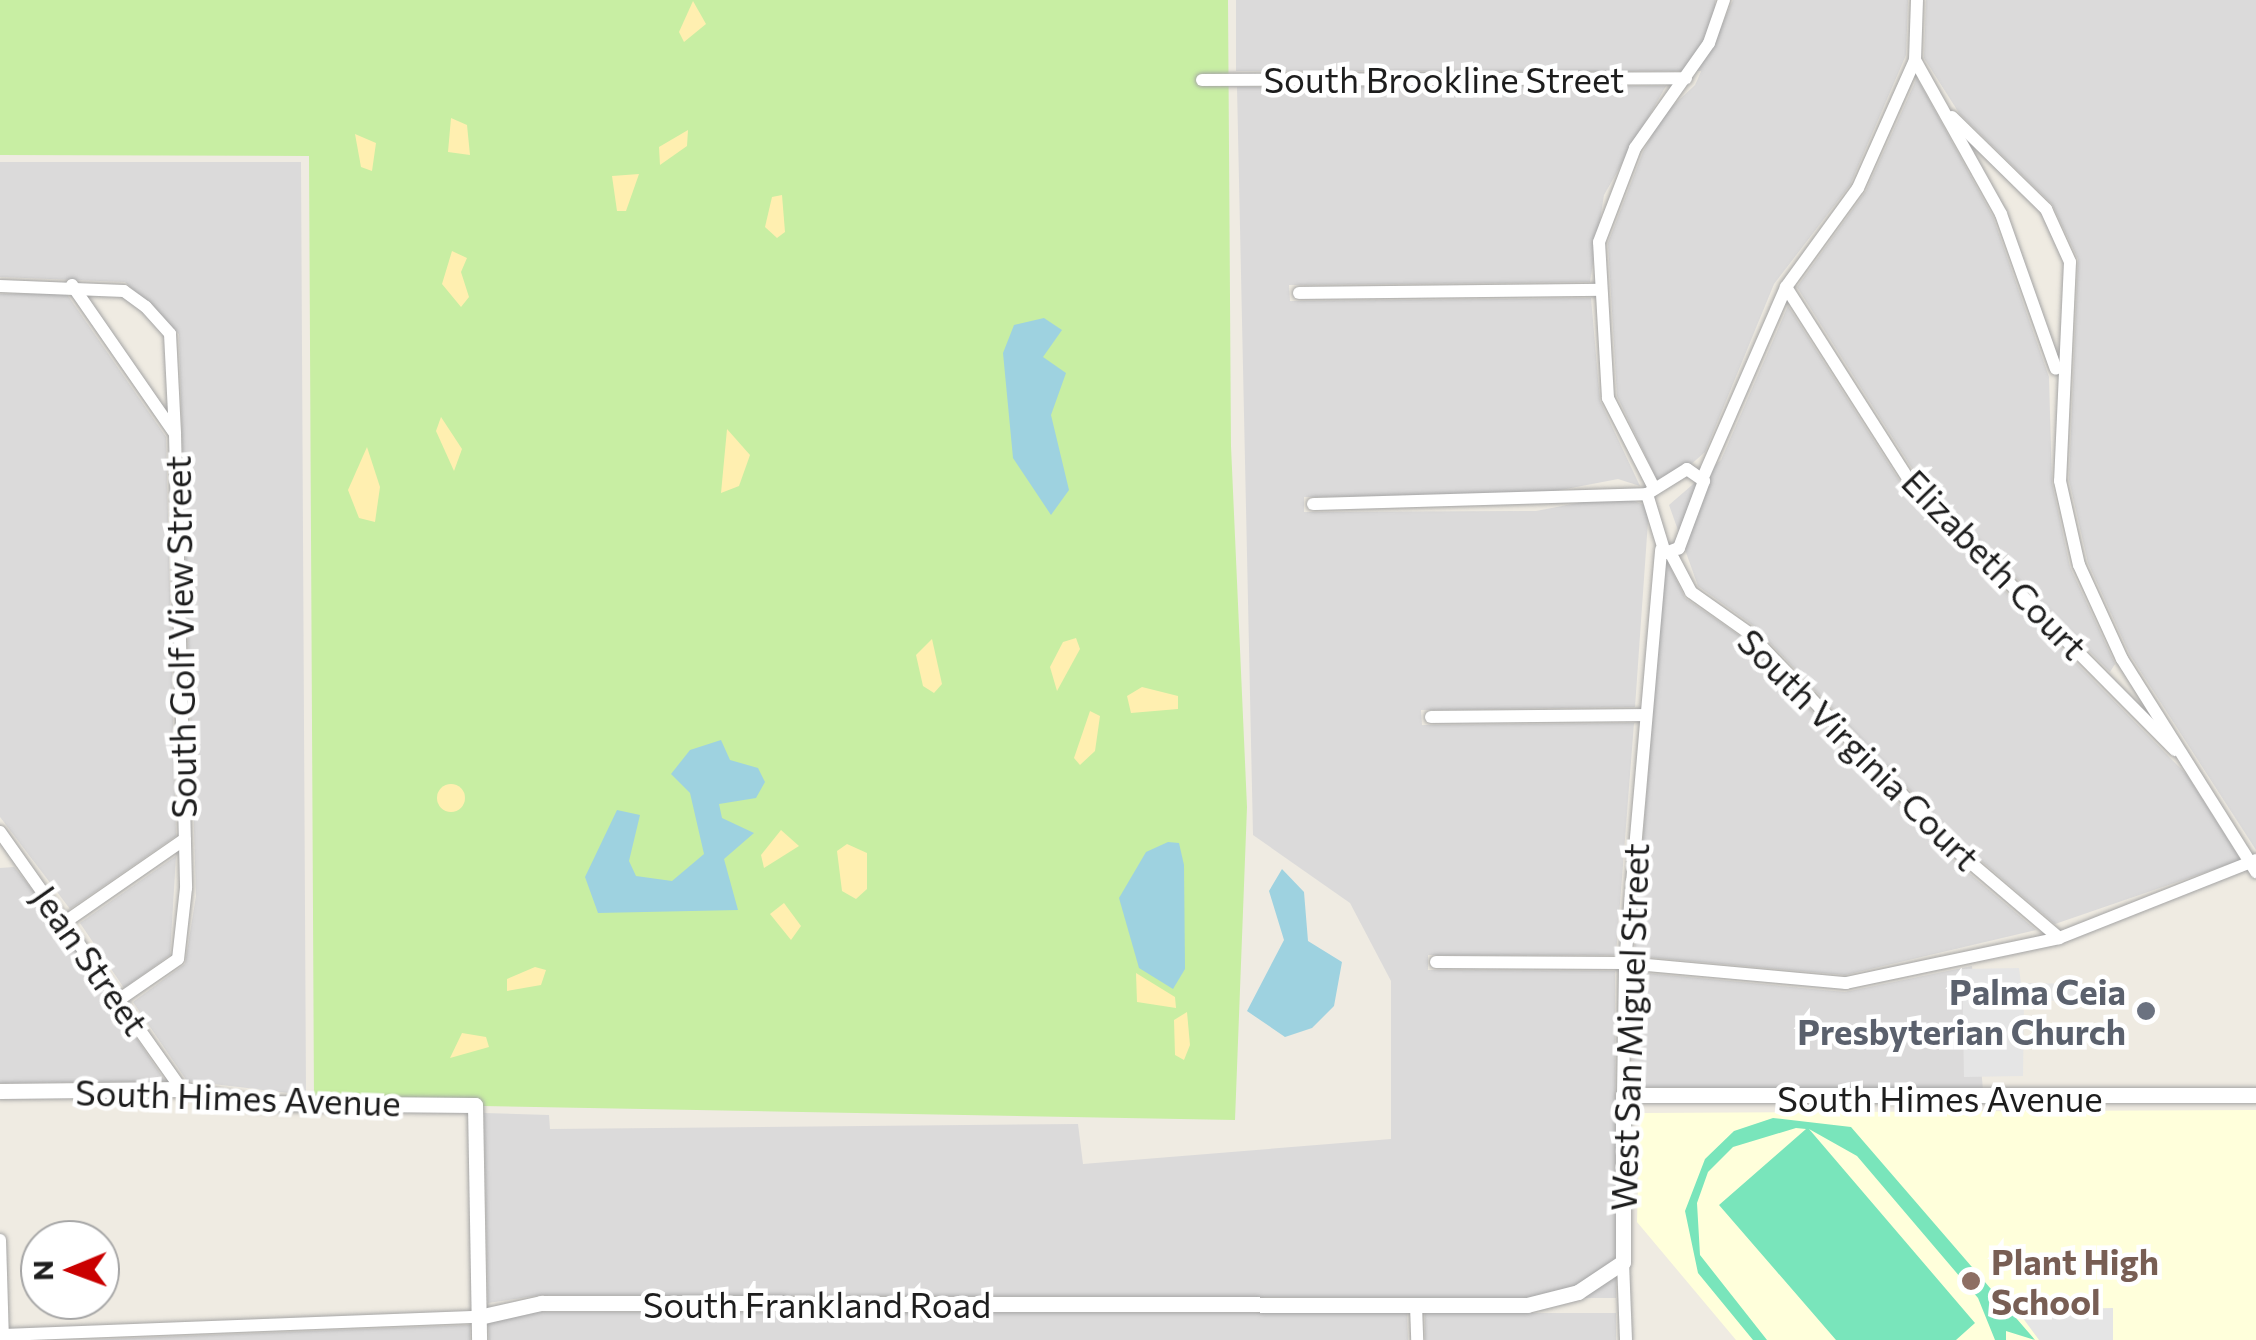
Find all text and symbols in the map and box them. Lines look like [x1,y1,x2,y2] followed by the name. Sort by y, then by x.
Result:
[1264,58,1624,100] street label: South Brookline Street
[156,455,204,819] street label: South Golf View Street
[1894,461,2096,667] street label: Elizabeth Court
[1730,620,1988,878] street label: South Virginia Court
[1602,842,1656,1212] street label: West San Miguel Street
[24,877,158,1043] street label: Jean Street
[1797,970,2126,1052] place label: Palma Ceia Presbyterian Church
[2135,1000,2157,1022] marker: Palma Ceia Presbyterian Church
[75,1070,401,1124] street label: South Himes Avenue
[1777,1077,2103,1119] street label: South Himes Avenue
[20,1220,120,1320] north arrow
[1991,1240,2159,1322] place label: Plant High School
[25,1260,59,1281] text: N
[1960,1270,1982,1292] marker: Plant High School
[643,1283,991,1325] street label: South Frankland Road

